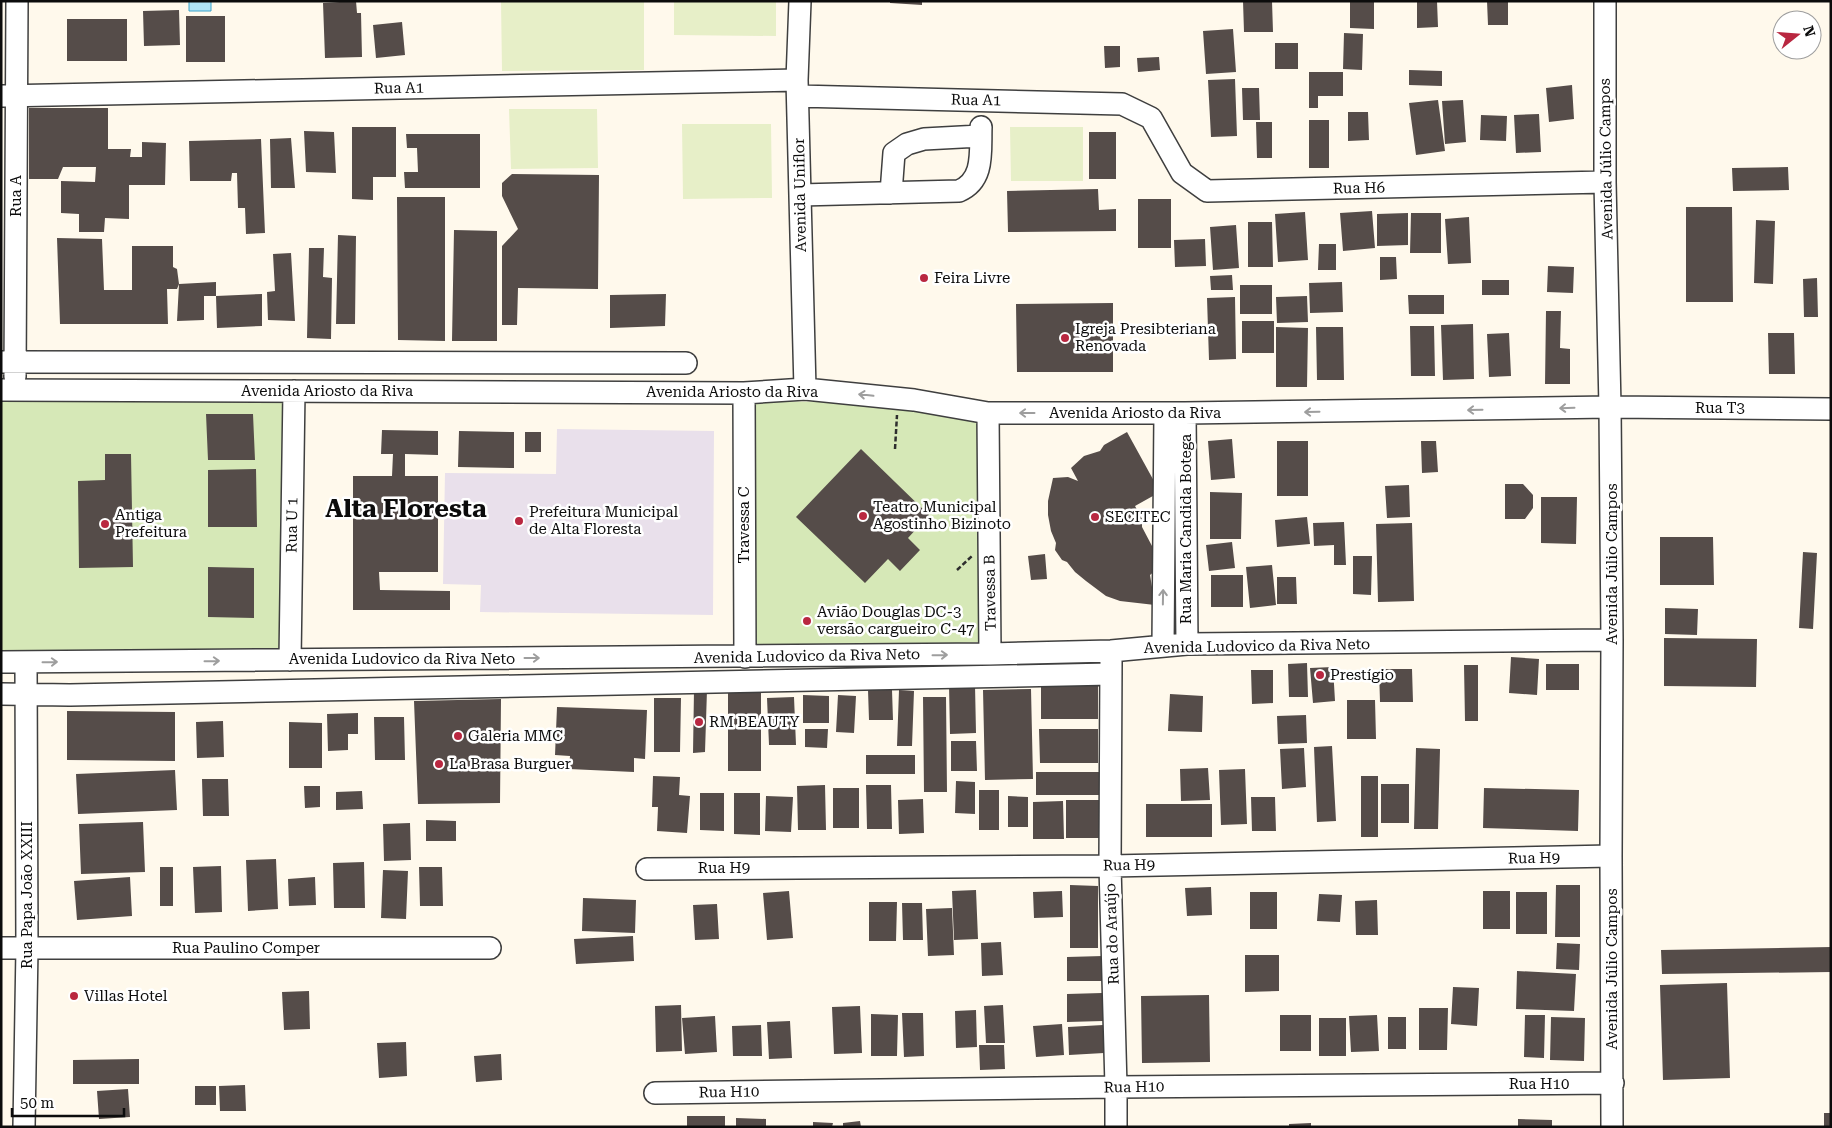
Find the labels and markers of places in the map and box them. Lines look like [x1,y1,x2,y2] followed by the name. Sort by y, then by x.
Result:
[934,269,1010,287] place label: Feira Livre
[918,272,930,284] marker: Feira Livre
[1075,320,1216,355] place label: Igreja Presibteriana Renovada
[1059,332,1071,344] marker: Igreja Presibteriana Renovada
[873,498,1011,533] place label: Teatro Municipal Agostinho Bizinoto
[529,503,679,538] place label: Prefeitura Municipal de Alta Floresta
[115,506,187,541] place label: Antiga Prefeitura
[1105,508,1171,526] place label: SECITEC
[857,510,869,522] marker: Teatro Municipal Agostinho Bizinoto
[1089,511,1101,523] marker: SECITEC
[513,515,525,527] marker: Prefeitura Municipal de Alta Floresta
[99,518,111,530] marker: Antiga Prefeitura
[817,603,975,638] place label: Avião Douglas DC-3 versão cargueiro C-47
[801,615,813,627] marker: Avião Douglas DC-3 versão cargueiro C-47
[1330,666,1394,684] place label: Prestígio
[1314,669,1326,681] marker: Prestígio
[709,713,800,731] place label: RM BEAUTY
[693,716,705,728] marker: RM BEAUTY
[468,727,563,745] place label: Galeria MMC
[452,730,464,742] marker: Galeria MMC
[449,755,571,773] place label: La Brasa Burguer
[433,758,445,770] marker: La Brasa Burguer
[84,987,168,1005] place label: Villas Hotel
[68,990,80,1002] marker: Villas Hotel

